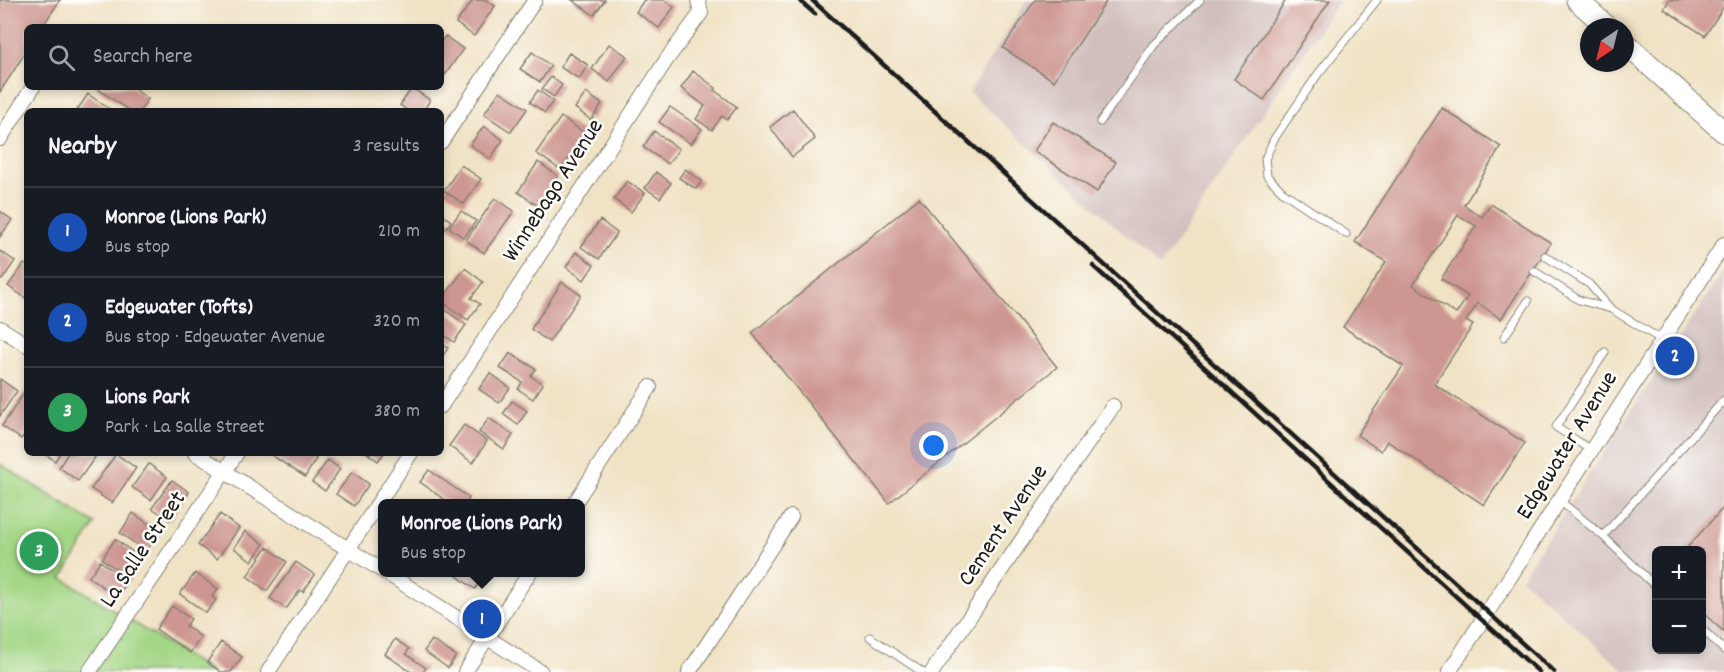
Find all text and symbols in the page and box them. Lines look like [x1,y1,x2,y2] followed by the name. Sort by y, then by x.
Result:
[1580,18,1634,72] north arrow
[24,24,444,90] search box
[45,41,78,74] icon: search
[93,42,192,73] text: Search here
[495,113,613,269] street label: Winnebago Avenue
[48,129,116,166] text: Nearby
[353,133,420,161] text: 3 results
[105,203,266,234] text: Monroe (Lions Park)
[65,218,70,246] text: 1
[378,218,420,246] text: 210 m
[105,234,170,262] text: Bus stop
[105,293,253,324] text: Edgewater (Tofts)
[63,308,72,336] text: 2
[373,308,420,336] text: 320 m
[105,324,325,352] text: Bus stop · Edgewater Avenue
[1656,334,1694,378] pin: 2
[1509,365,1627,527] street label: Edgewater Avenue
[105,383,190,414] text: Lions Park
[63,398,72,426] text: 3
[374,398,420,426] text: 380 m
[105,414,265,442] text: Park · La Salle Street
[919,431,948,460] your location
[951,458,1057,594] street label: Cement Avenue
[92,485,196,615] street label: La Salle Street
[378,499,585,577] popup
[401,509,562,540] text: Monroe (Lions Park)
[20,528,58,574] pin: 3
[401,540,466,568] text: Bus stop
[1652,546,1706,654] map controls
[1652,546,1706,600] button: +
[462,596,502,642] pin: 1
[1652,600,1706,654] button: −

